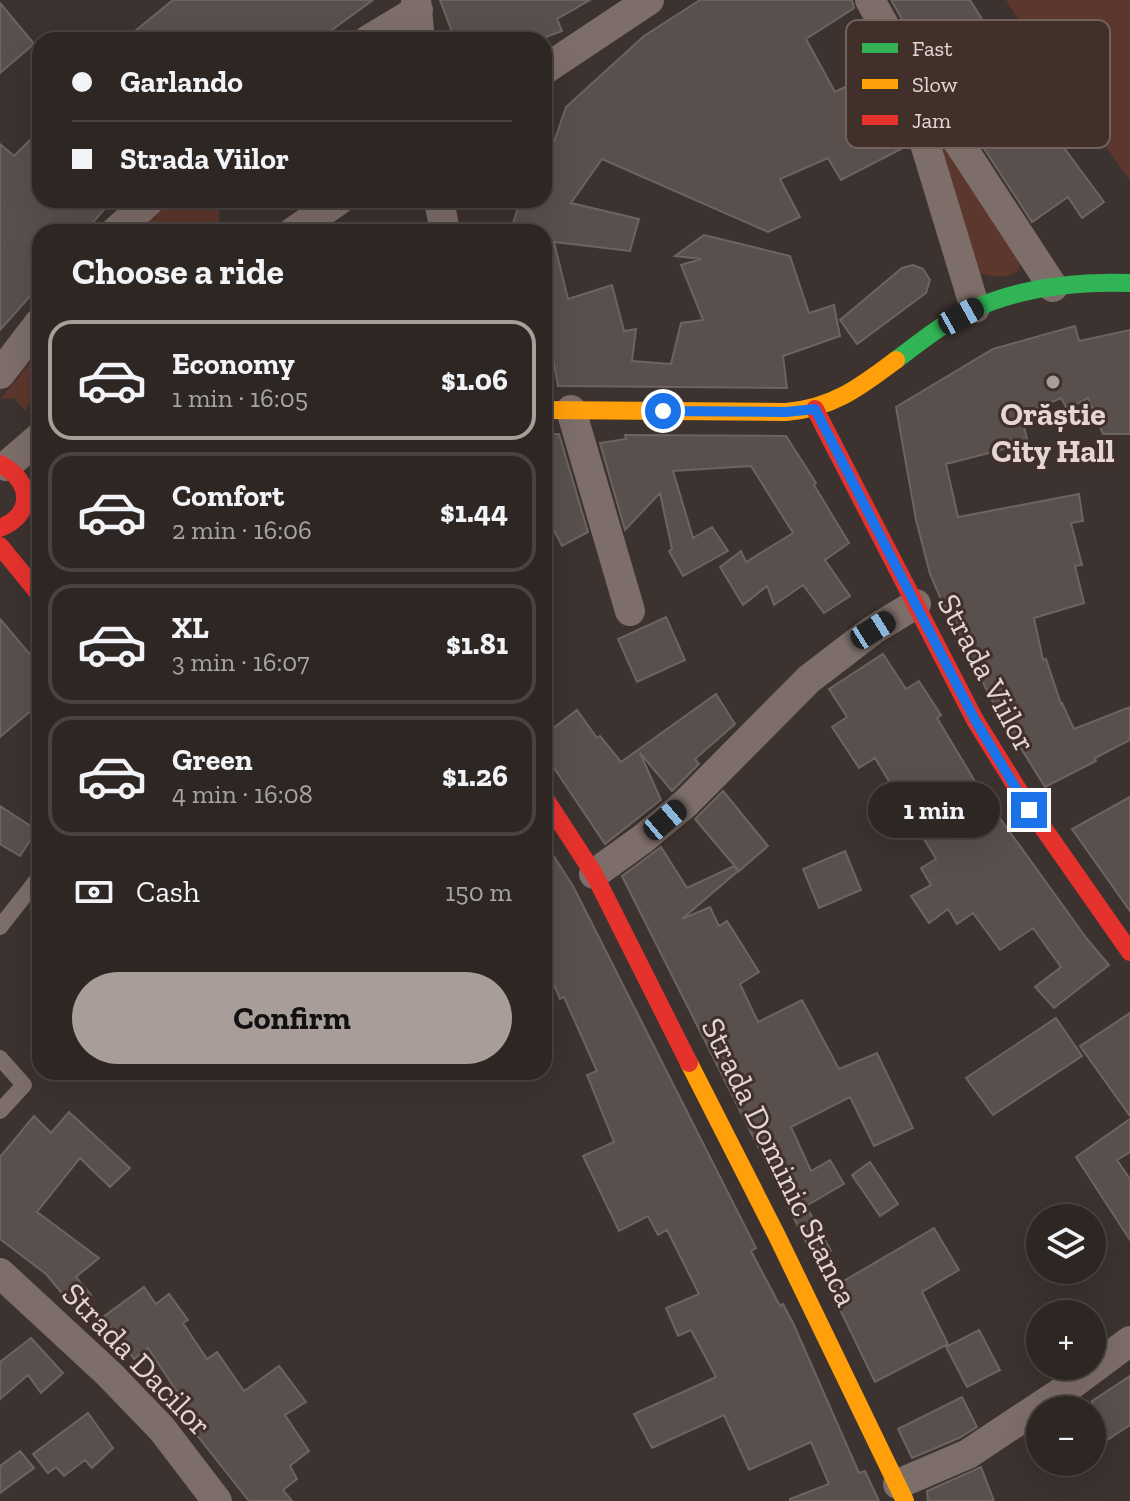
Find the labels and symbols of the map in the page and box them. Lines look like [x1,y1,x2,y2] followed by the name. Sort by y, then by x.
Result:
[846,20,1110,148] legend
[912,35,953,62] text: Fast
[912,71,958,98] text: Slow
[912,107,951,134] text: Jam
[934,294,988,338] car
[1044,373,1062,391] marker: Orăștie City Hall
[645,393,681,429] route start
[991,395,1115,470] place label: Orăștie City Hall
[930,588,1044,758] street label: Strada Viilor
[846,607,900,653] car
[869,782,1001,838] callout: 1 min
[1011,792,1047,828] route end
[639,795,691,845] car
[694,1012,866,1312] street label: Strada Dominic Stanca
[55,1275,219,1443] street label: Strada Dacilor

